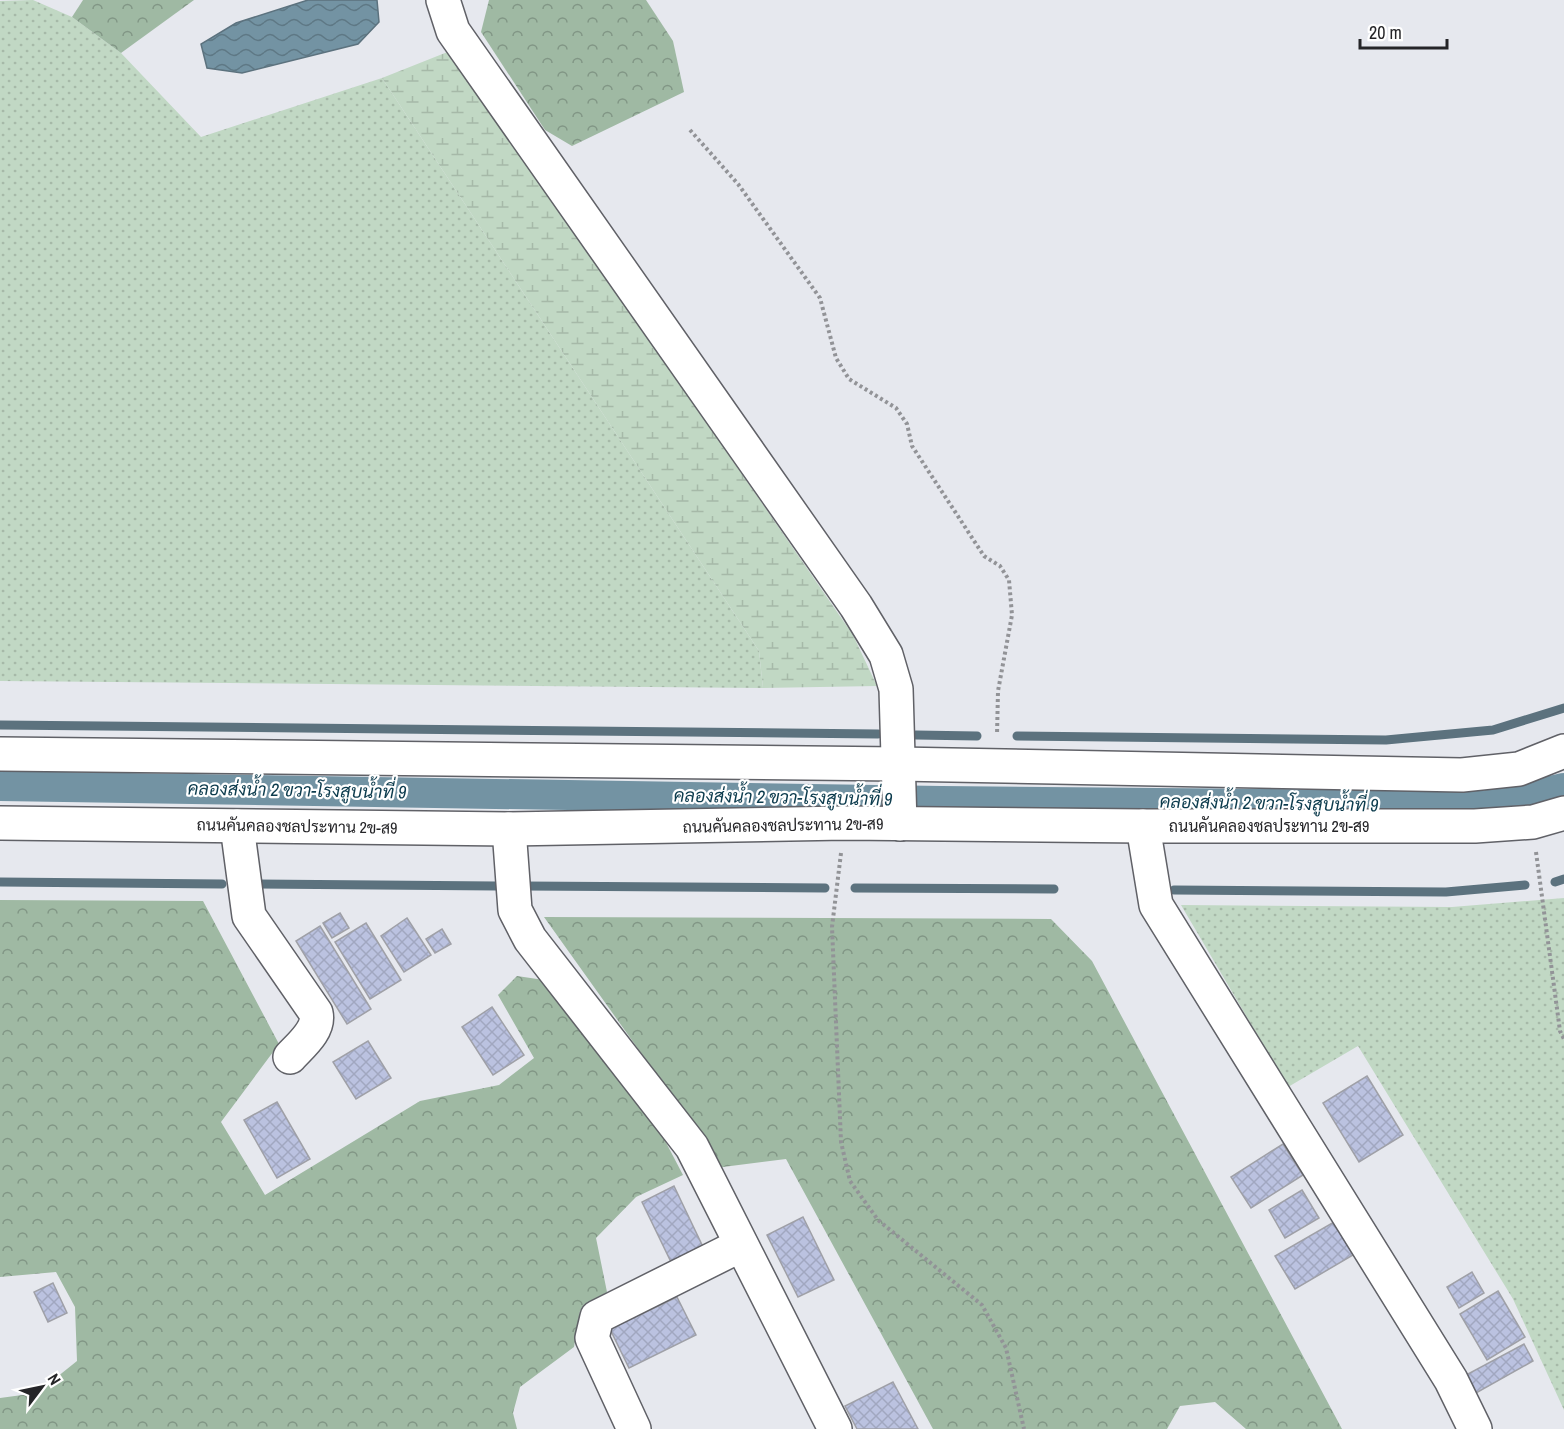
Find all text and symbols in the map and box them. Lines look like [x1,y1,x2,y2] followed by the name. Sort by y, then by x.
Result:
[1360,12,1447,50] scale bar
[1369,20,1402,45] text: 20 m
[187,773,407,805] water label: คลองส่งน้ำ 2 ขวา-โรงสูบน้ำที่ 9
[673,780,893,812] water label: คลองส่งน้ำ 2 ขวา-โรงสูบน้ำที่ 9
[1159,786,1379,818] water label: คลองส่งน้ำ 2 ขวา-โรงสูบน้ำที่ 9
[682,812,884,838] street label: ถนนคันคลองชลประทาน 2ข-ส9
[196,813,398,839] street label: ถนนคันคลองชลประทาน 2ข-ส9
[1169,815,1369,837] street label: ถนนคันคลองชลประทาน 2ข-ส9
[12,1357,72,1417] north arrow
[43,1369,67,1389] text: N

